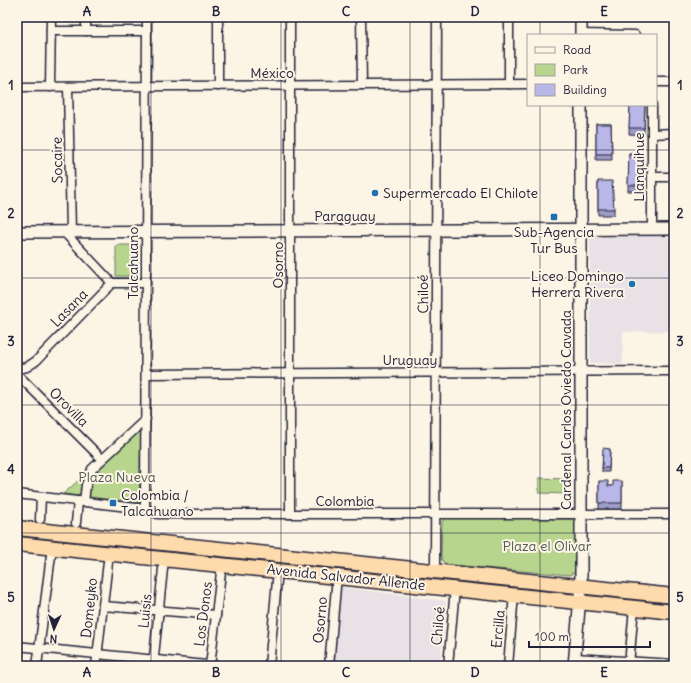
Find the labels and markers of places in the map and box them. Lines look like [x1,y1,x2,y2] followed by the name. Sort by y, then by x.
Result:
[383,184,538,202] place label: Supermercado El Chilote
[370,188,380,198] marker: Supermercado El Chilote
[549,212,559,222] marker: Sub-Agencia Tur Bus
[514,223,594,257] place label: Sub-Agencia Tur Bus
[531,267,624,301] place label: Liceo Domingo Herrera Rivera
[627,279,637,289] marker: Liceo Domingo Herrera Rivera
[121,486,194,520] place label: Colombia / Talcahuano
[108,498,118,508] marker: Colombia / Talcahuano

